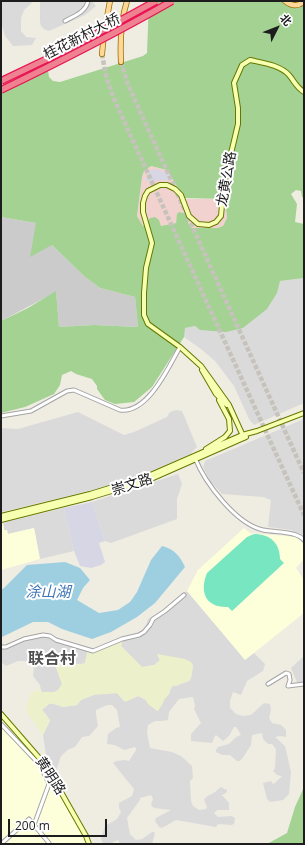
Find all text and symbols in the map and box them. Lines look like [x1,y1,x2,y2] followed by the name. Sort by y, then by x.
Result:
[257,8,297,48] north arrow
[41,10,123,64] street label: 桂花新村大桥
[277,11,296,29] text: 北
[214,150,240,208] street label: 龙黄公路
[109,471,155,499] street label: 崇文路
[26,584,70,602] water label: 涂山湖
[28,649,76,669] district label: 联合村
[32,754,68,798] street label: 黄明路
[10,811,109,837] scale bar
[15,817,50,834] text: 200 m

